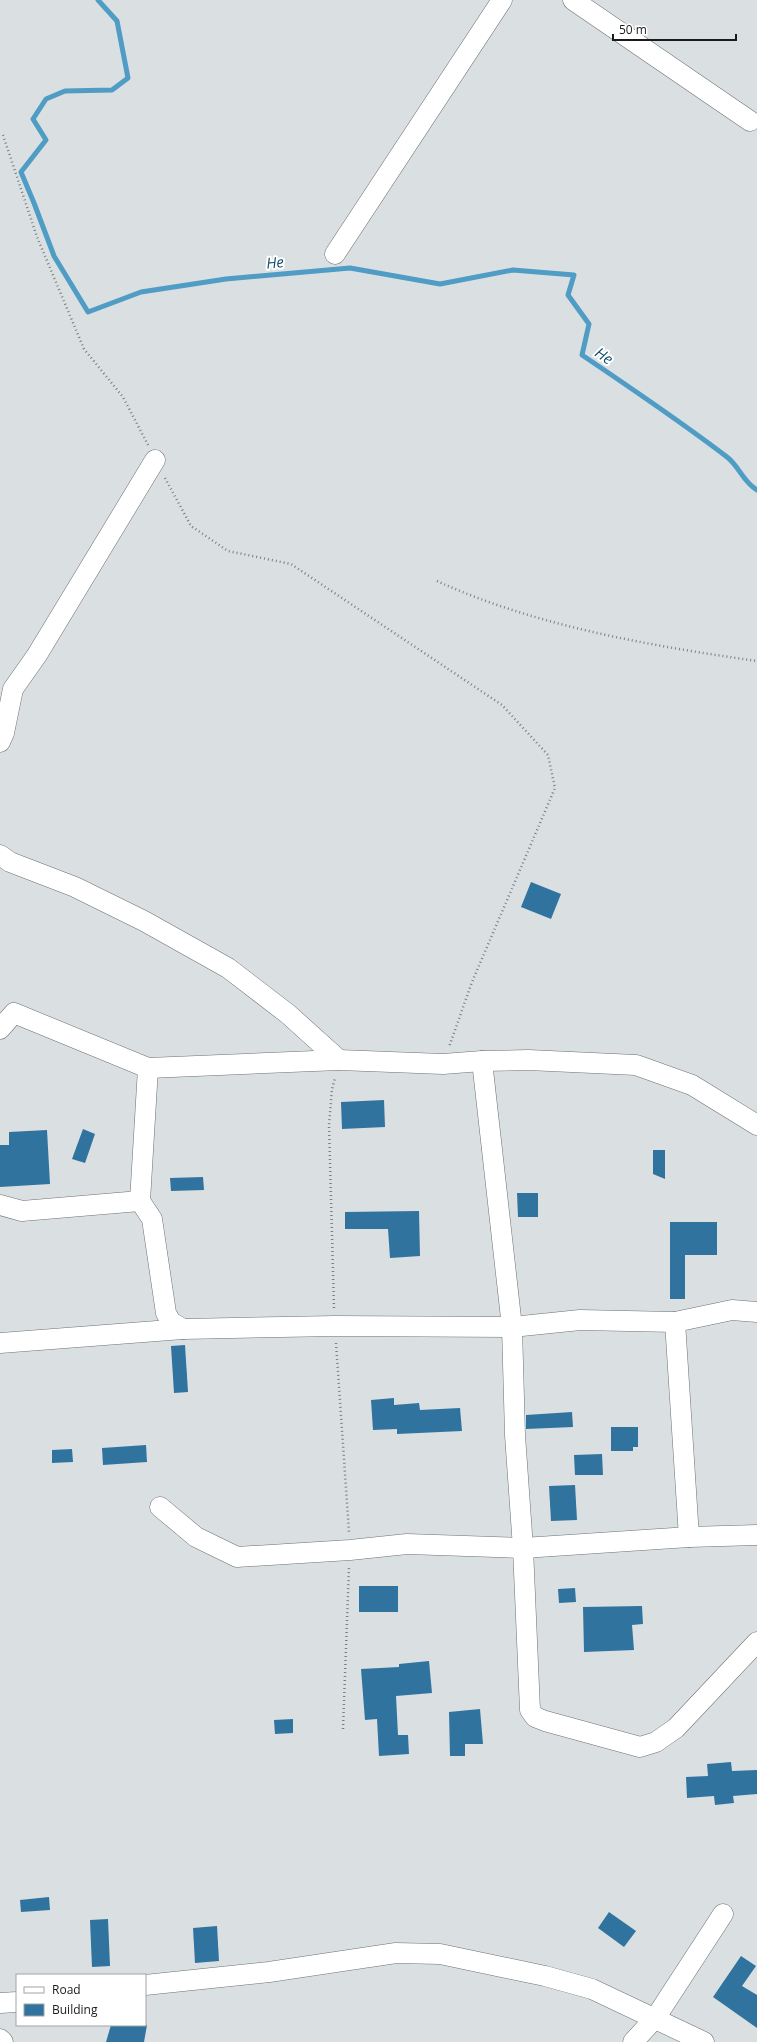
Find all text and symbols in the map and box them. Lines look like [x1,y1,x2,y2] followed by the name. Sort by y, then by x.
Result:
[613,16,736,42] scale bar
[619,21,647,38] text: 50 m
[265,251,285,273] water label: He
[592,342,618,369] water label: He
[16,1974,146,2026] legend
[52,1981,81,1998] text: Road
[52,2001,98,2018] text: Building

